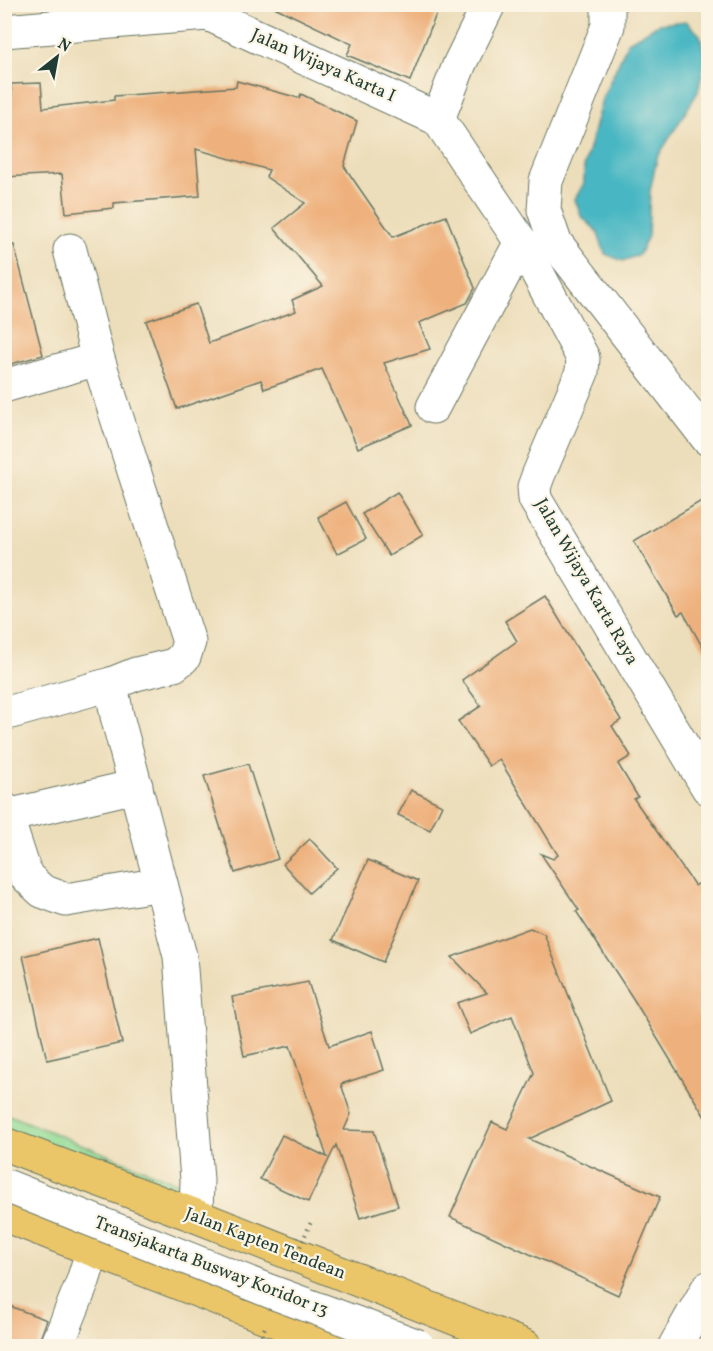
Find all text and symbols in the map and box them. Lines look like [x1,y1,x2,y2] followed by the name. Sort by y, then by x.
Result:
[247,23,399,109] street label: Jalan Wijaya Karta I
[27,27,87,87] north arrow
[53,33,75,58] text: N
[528,494,644,670] street label: Jalan Wijaya Karta Raya
[181,1202,349,1286] street label: Jalan Kapten Tendean
[90,1211,332,1323] street label: Transjakarta Busway Koridor 13

